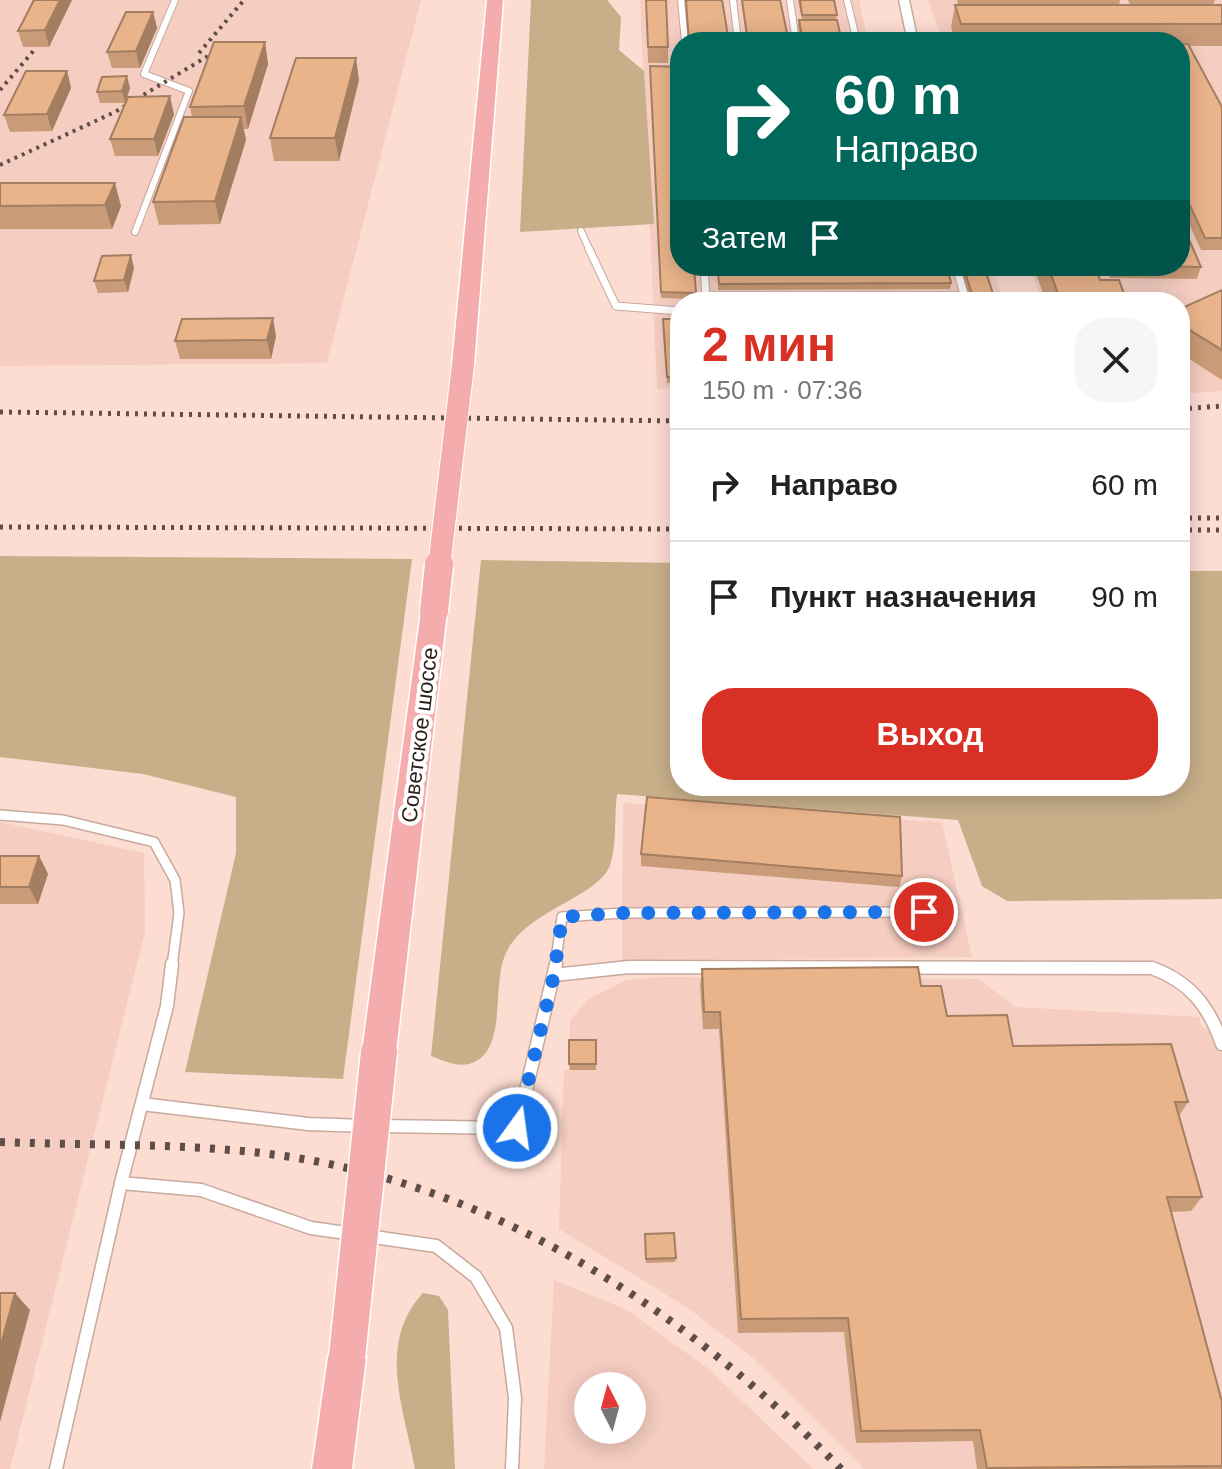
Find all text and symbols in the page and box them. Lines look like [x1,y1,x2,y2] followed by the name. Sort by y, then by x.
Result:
[834,63,962,126] text: 60 m
[702,64,806,168] icon: right
[834,129,978,170] text: Направо
[803,216,847,260] icon: arrive
[702,221,787,254] text: Затем
[702,318,836,371] text: 2 мин
[1074,318,1158,402] button: close
[702,375,862,405] text: 150 m · 07:36
[702,463,746,507] icon: right
[770,468,898,501] text: Направо
[1091,468,1158,501] text: 60 m
[702,575,746,619] icon: arrive
[770,580,1037,613] text: Пункт назначения
[1091,580,1158,613] text: 90 m
[396,646,443,824] street label: Советское шоссе
[702,688,1158,780] button: Выход
[890,878,958,946] pin
[902,890,946,934] icon: arrive
[475,1086,559,1170] position arrow
[574,1372,646,1444] north arrow
[574,1372,646,1444] map controls

